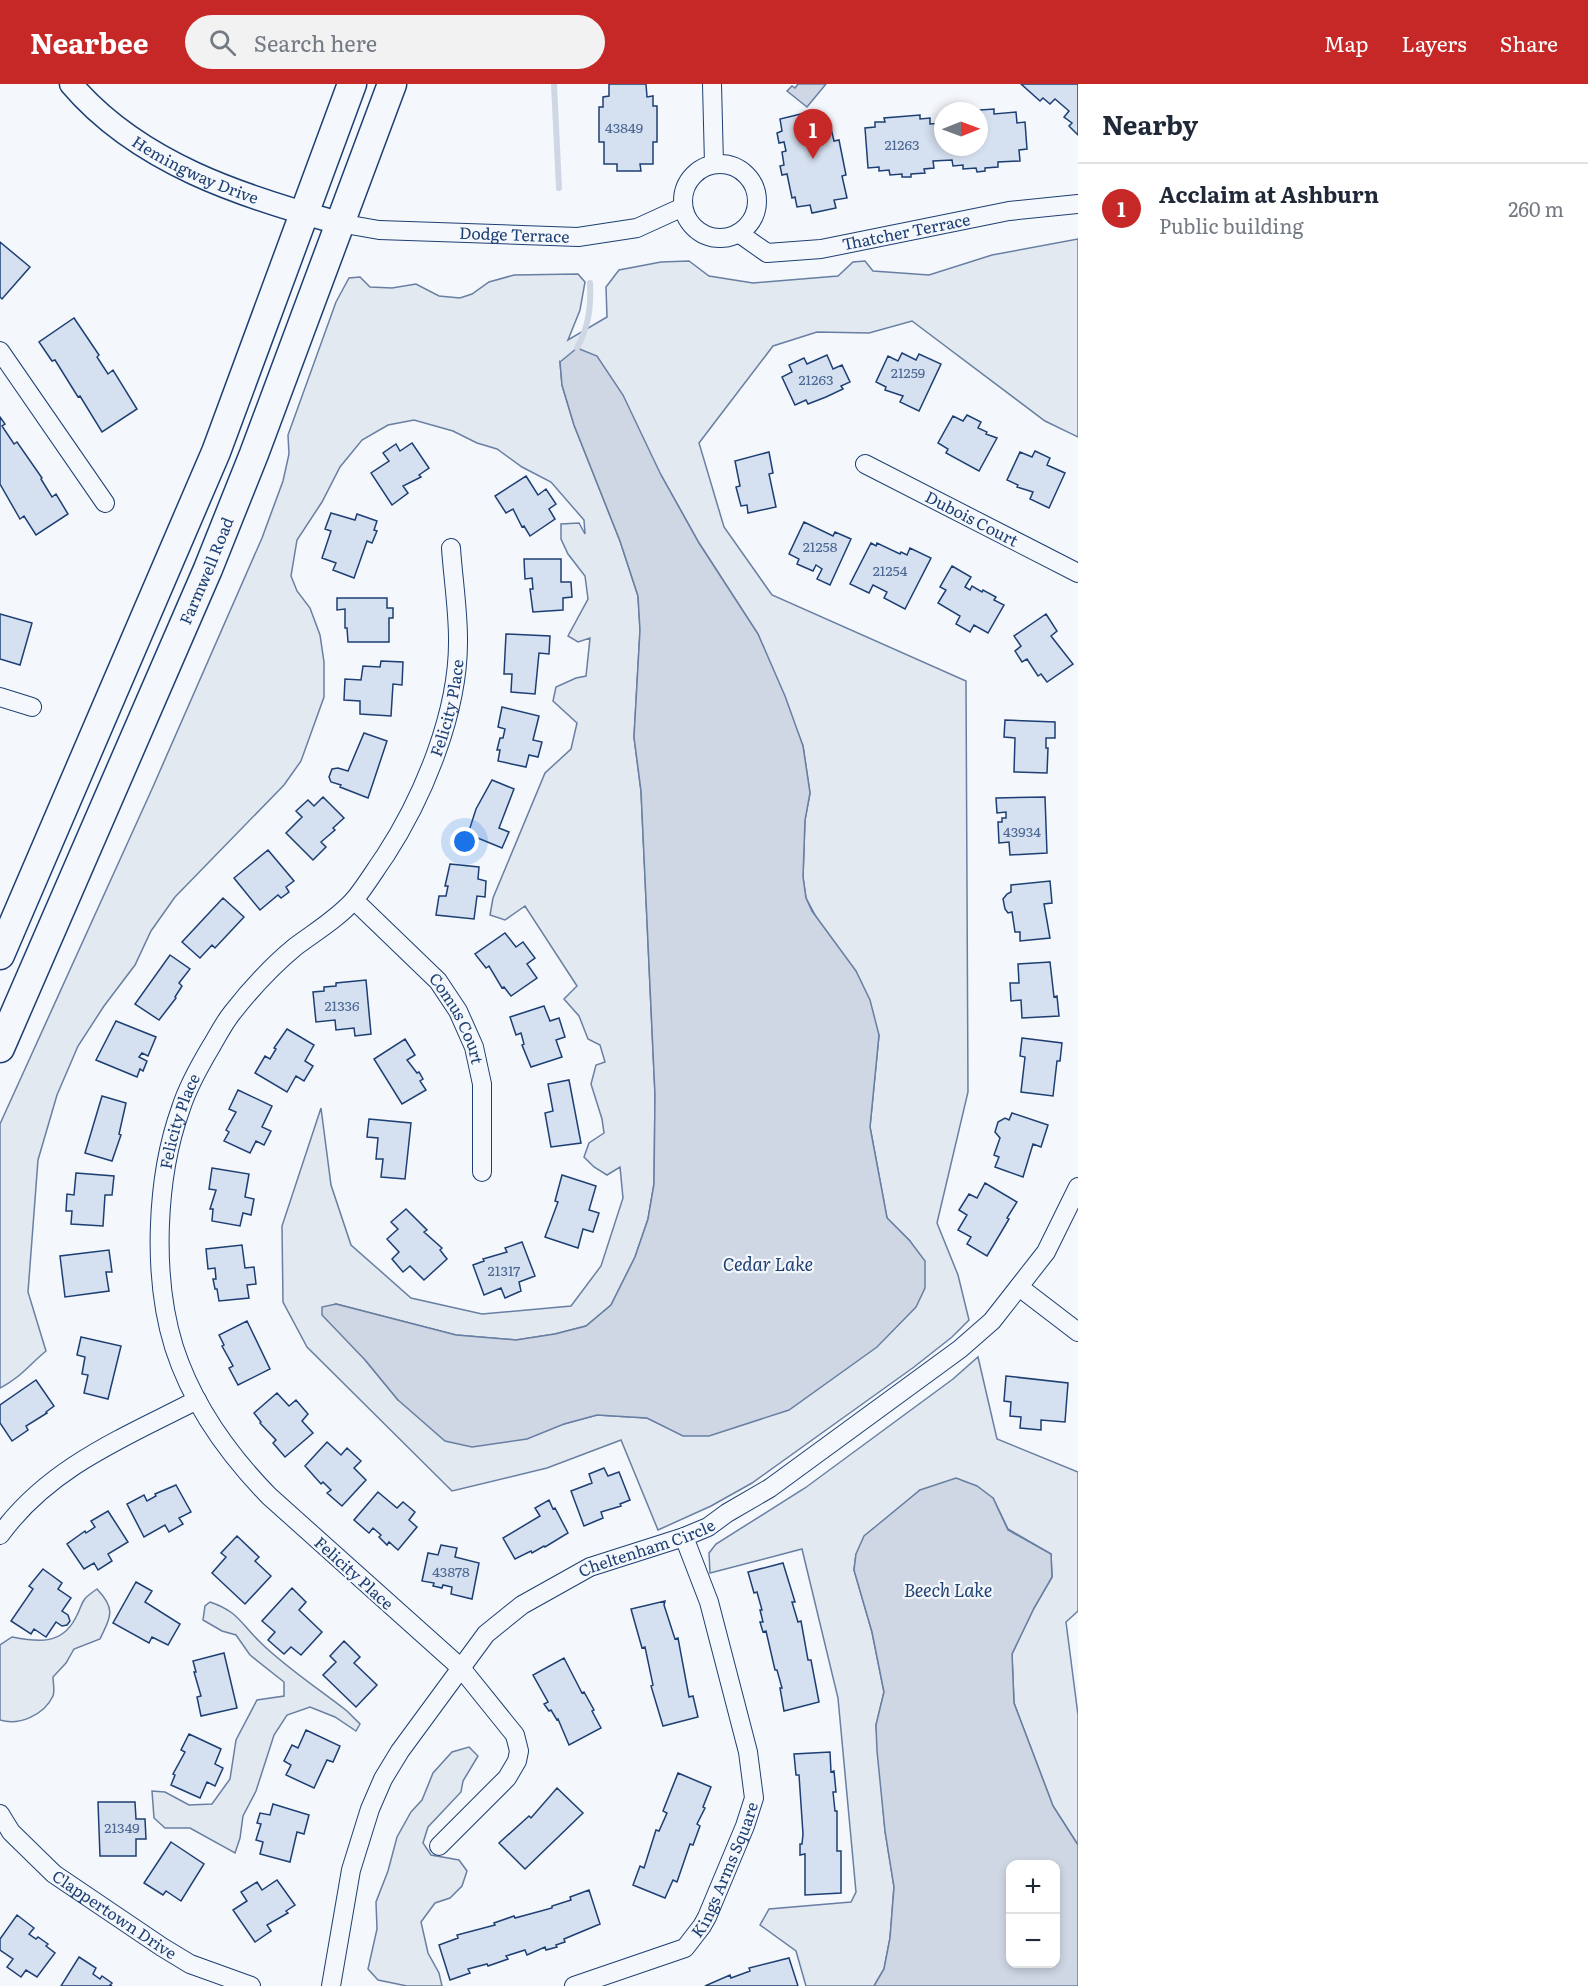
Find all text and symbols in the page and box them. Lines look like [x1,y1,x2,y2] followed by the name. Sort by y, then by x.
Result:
[185,15,605,69] search box
[30,21,149,63] text: Nearbee
[206,26,239,59] icon: search
[254,26,377,59] text: Search here
[1324,27,1369,58] text: Map
[1402,27,1467,58] text: Layers
[1500,27,1558,58] text: Share
[934,102,988,156] north arrow
[1102,104,1198,143] text: Nearby
[794,110,832,159] pin: 1
[605,117,643,137] house number: 43849
[128,129,262,209] street label: Hemingway Drive
[885,134,920,154] house number: 21263
[1159,177,1379,210] text: Acclaim at Ashburn
[1117,193,1126,223] text: 1
[1508,193,1564,223] text: 260 m
[840,206,972,255] street label: Thatcher Terrace
[1159,210,1304,240] text: Public building
[459,220,570,248] street label: Dodge Terrace
[891,362,925,382] house number: 21259
[799,369,834,389] house number: 21263
[922,484,1023,552] street label: Dubois Court
[172,513,239,628] street label: Farmwell Road
[803,536,838,556] house number: 21258
[873,560,908,580] house number: 21254
[423,658,468,760] street label: Felicity Place
[1003,821,1041,841] house number: 43934
[450,827,479,856] your location
[425,966,490,1067] street label: Comus Court
[324,995,360,1015] house number: 21336
[153,1069,205,1171] street label: Felicity Place
[723,1250,813,1277] water label: Cedar Lake
[488,1260,520,1280] house number: 21317
[573,1513,720,1582] street label: Cheltenham Circle
[310,1530,400,1614] street label: Felicity Place
[432,1561,470,1581] house number: 43878
[904,1576,992,1603] water label: Beech Lake
[685,1799,763,1942] street label: Kings Arms Square
[104,1817,140,1837] house number: 21349
[1006,1860,1060,1968] map controls
[1006,1860,1060,1914] button: +
[48,1863,182,1964] street label: Clappertown Drive
[1006,1914,1060,1968] button: −

